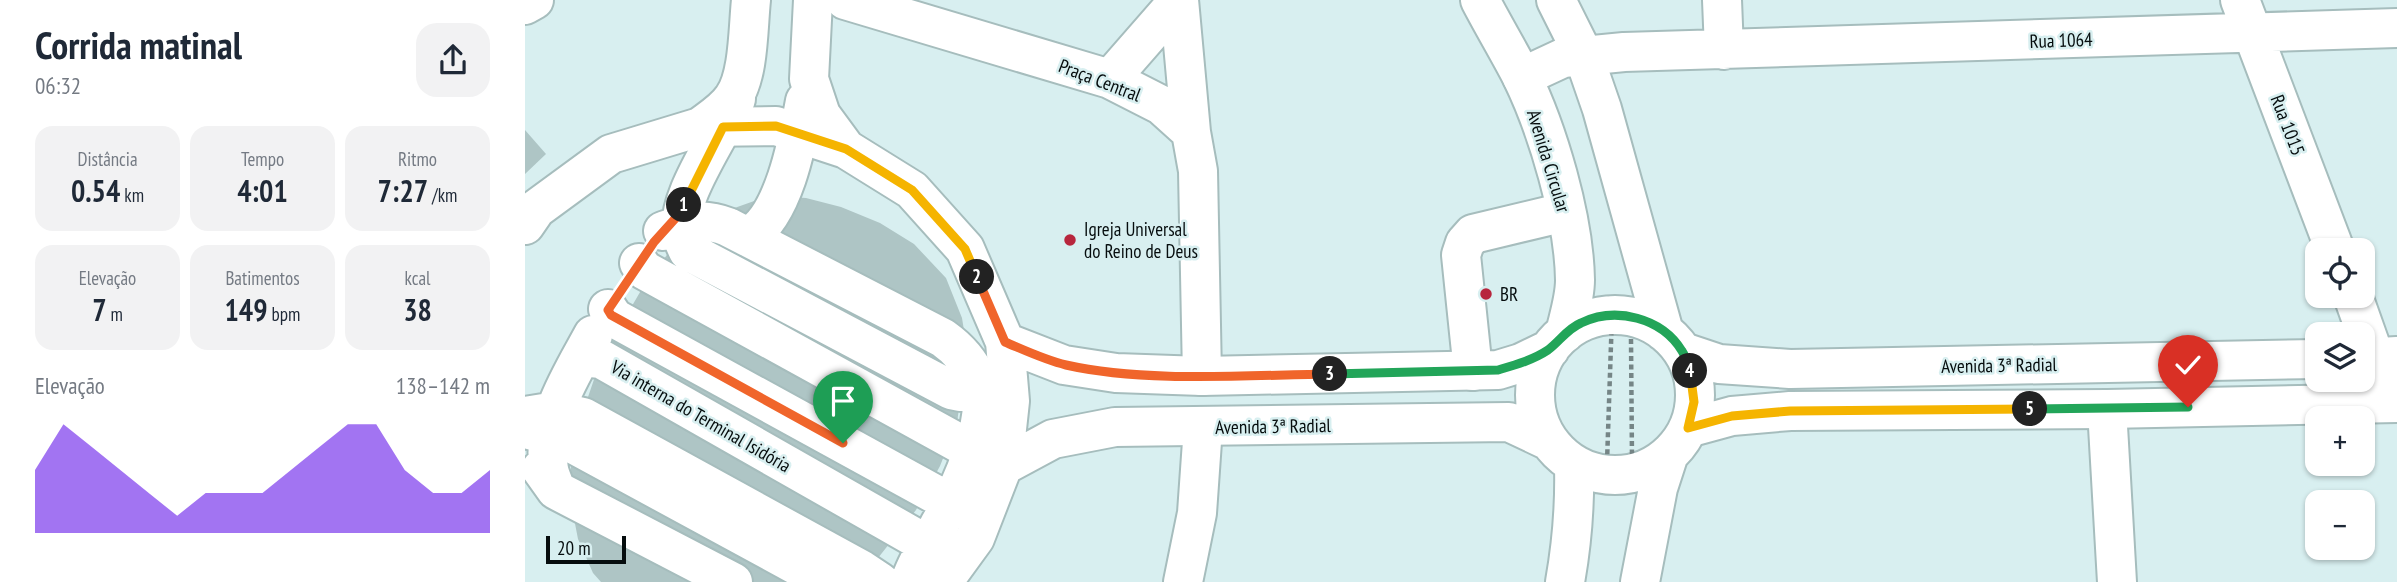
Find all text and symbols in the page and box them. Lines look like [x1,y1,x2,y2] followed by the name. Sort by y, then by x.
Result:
[35,20,242,69] text: Corrida matinal
[416,23,490,97] button: share
[2029,27,2093,53] street label: Rua 1064
[1056,53,1145,107] street label: Praça Central
[35,71,81,100] text: 06:32
[2265,91,2311,159] street label: Rua 1015
[1522,107,1576,216] street label: Avenida Circular
[77,147,138,171] text: Distância
[241,147,284,171] text: Tempo
[398,147,437,171] text: Ritmo
[71,171,120,210] text: 0.54
[237,171,288,210] text: 4:01
[378,171,428,210] text: 7:27
[120,183,144,207] text: km
[428,183,457,207] text: /km
[667,188,701,222] pin: 1
[679,192,688,216] text: 1
[1084,217,1198,263] place label: Igreja Universal do Reino de Deus
[1062,232,1078,248] marker: Igreja Universal do Reino de Deus
[2305,238,2375,560] map controls
[2305,238,2375,308] button: locate
[959,260,995,294] pin: 2
[972,264,981,288] text: 2
[79,266,136,290] text: Elevação
[225,266,300,290] text: Batimentos
[405,266,430,290] text: kcal
[1500,282,1518,306] place label: BR
[1478,286,1494,302] marker: BR
[92,290,106,329] text: 7
[225,290,268,329] text: 149
[403,290,432,329] text: 38
[106,302,123,326] text: m
[268,302,300,326] text: bpm
[2305,322,2375,392] button: layers
[2158,335,2218,407] pin
[2169,346,2207,384] icon: check
[1941,352,2058,378] street label: Avenida 3ª Radial
[606,354,795,477] street label: Via interna do Terminal Isidória
[1673,354,1707,388] pin: 4
[1313,356,1347,392] pin: 3
[1685,358,1694,382] text: 4
[1325,361,1334,385] text: 3
[35,371,105,400] text: Elevação
[396,371,490,400] text: 138–142 m
[813,371,873,443] pin
[824,382,862,420] icon: arrive
[2013,392,2047,426] pin: 5
[2025,396,2034,420] text: 5
[2305,406,2375,476] button: +
[1215,413,1332,439] street label: Avenida 3ª Radial
[2305,490,2375,560] button: −
[546,533,627,565] scale bar
[557,536,591,560] text: 20 m

